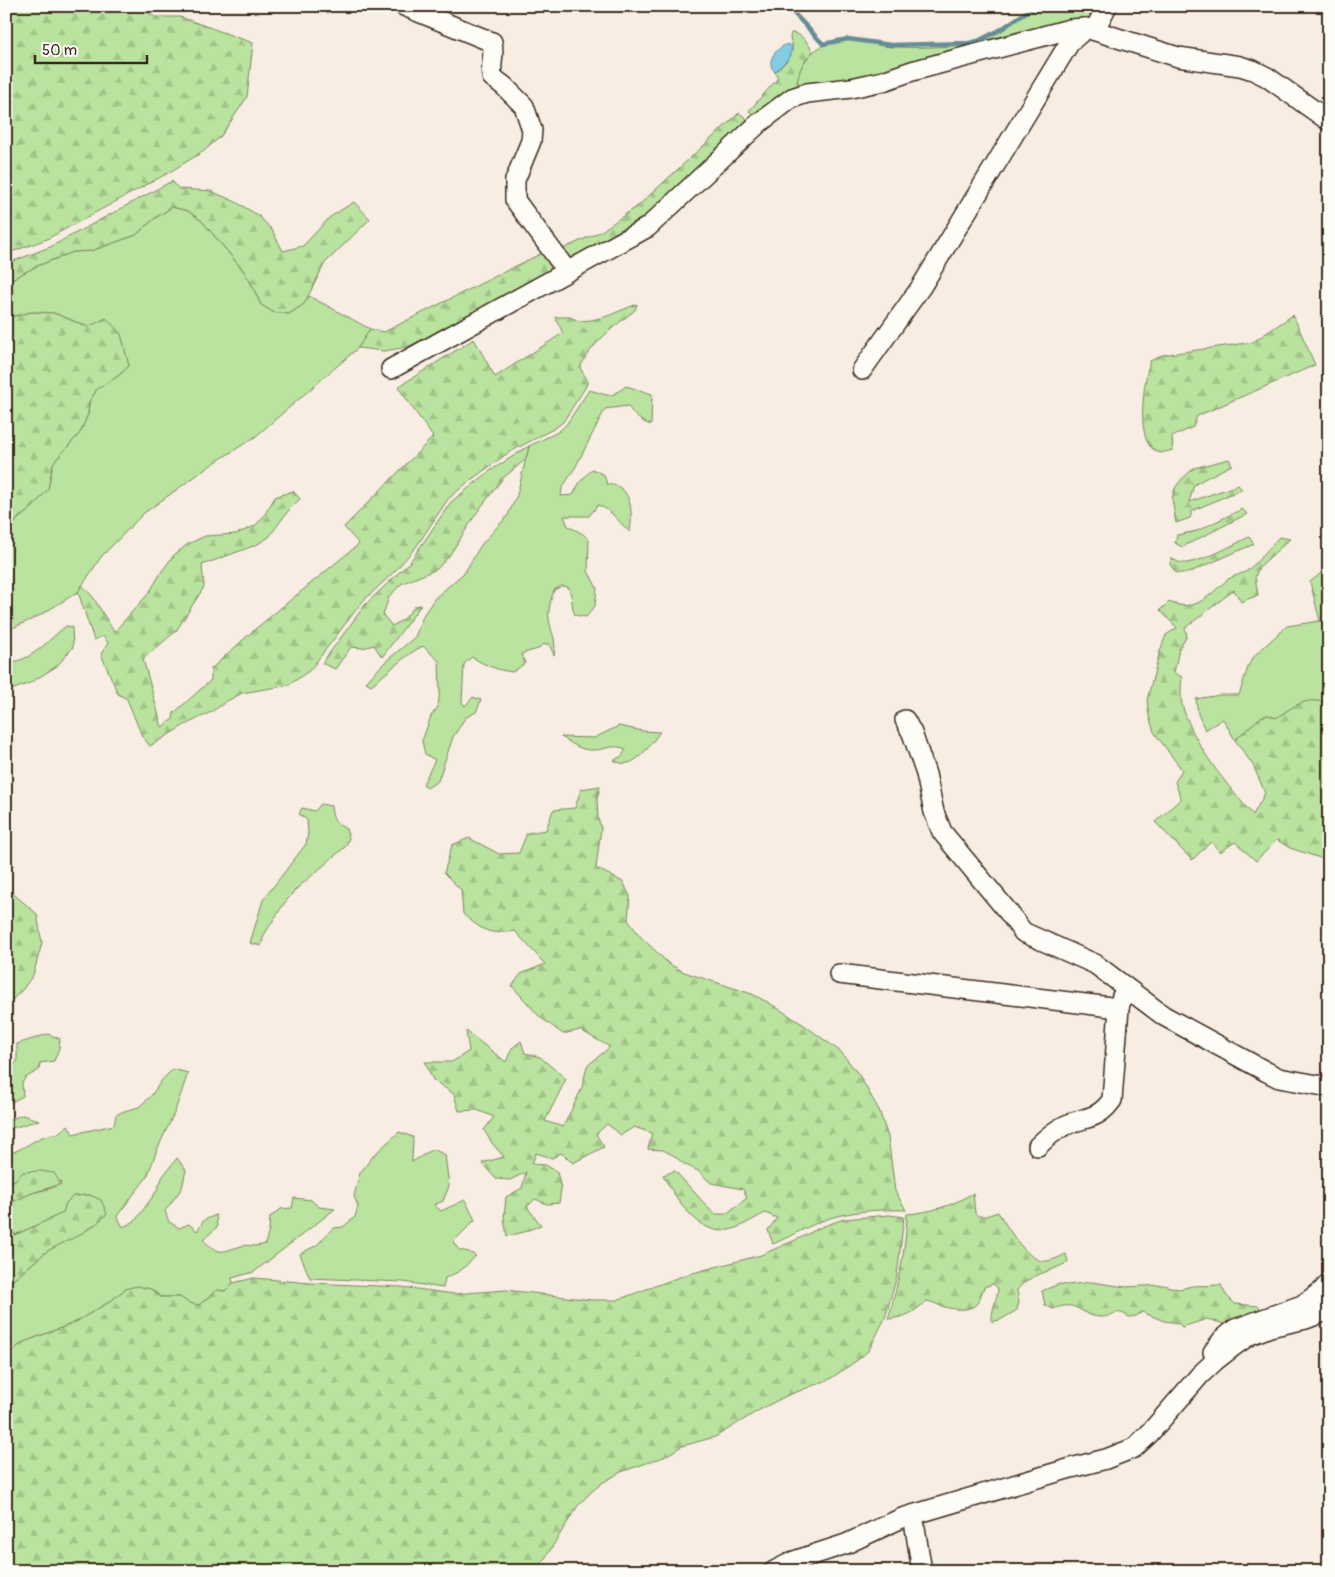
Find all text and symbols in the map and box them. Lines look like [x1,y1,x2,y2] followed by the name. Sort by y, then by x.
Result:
[35,32,148,64] scale bar
[42,41,77,60] text: 50 m

